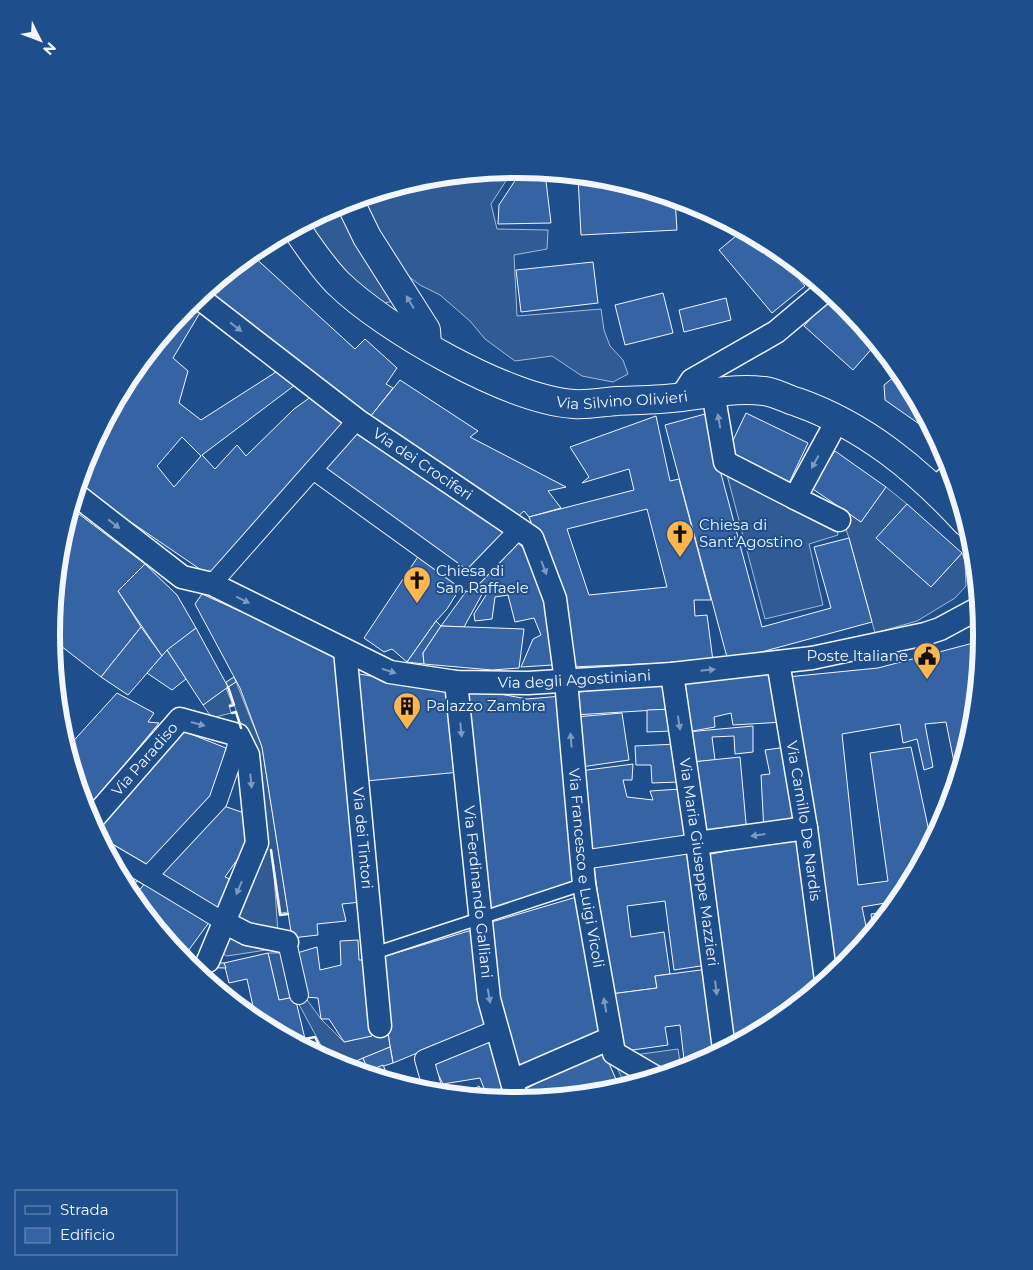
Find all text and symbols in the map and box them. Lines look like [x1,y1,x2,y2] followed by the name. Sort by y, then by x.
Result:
[15,15,65,65] north arrow
[39,38,60,59] text: N
[405,296,414,309] one-way arrow
[230,322,243,333] one-way arrow
[555,386,689,413] street label: Via Silvino Olivieri
[714,412,722,428] one-way arrow
[369,423,476,504] street label: Via dei Crociferi
[811,454,819,469] one-way arrow
[699,515,803,551] place label: Chiesa di Sant'Agostino
[107,518,120,529] one-way arrow
[665,519,695,558] church icon: Chiesa di Sant'Agostino
[436,561,529,597] place label: Chiesa di San Raffaele
[540,561,548,575] one-way arrow
[402,565,432,604] church icon: Chiesa di San Raffaele
[236,596,251,604] one-way arrow
[912,641,942,680] public building icon: Poste Italiane
[807,646,908,665] place label: Poste Italiane
[497,665,652,692] street label: Via degli Agostiniani
[700,666,716,674] one-way arrow
[382,667,397,675] one-way arrow
[392,691,422,730] building icon: Palazzo Zambra
[426,696,546,715] place label: Palazzo Zambra
[675,715,683,731] one-way arrow
[107,718,182,800] street label: Via Paradiso
[190,720,206,728] one-way arrow
[457,723,465,739] one-way arrow
[567,732,575,748] one-way arrow
[782,739,826,902] street label: Via Camillo De Nardis
[676,757,723,967] street label: Via Maria Giuseppe Mazzieri
[565,767,609,969] street label: Via Francesco e Luigi Vicoli
[247,773,255,789] one-way arrow
[349,786,377,890] street label: Via dei Tintori
[460,804,497,979] street label: Via Ferdinando Galliani
[749,831,765,839] one-way arrow
[234,881,242,895] one-way arrow
[712,980,720,996] one-way arrow
[485,989,493,1005] one-way arrow
[601,997,609,1013] one-way arrow
[15,1190,178,1255] legend
[60,1200,109,1219] text: Strada
[60,1225,115,1244] text: Edificio

